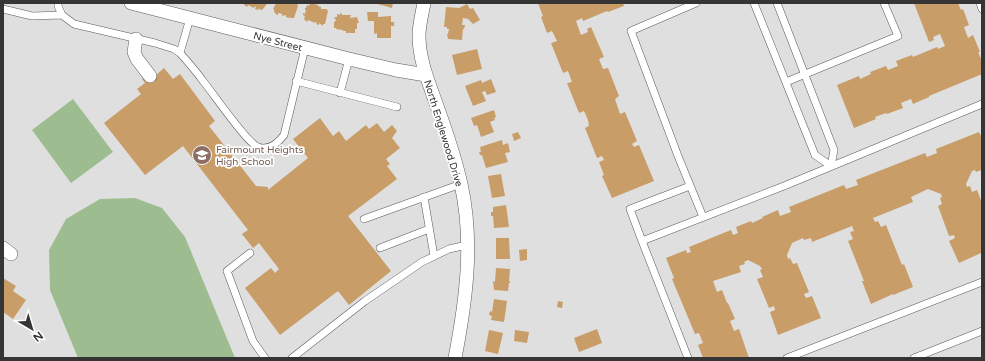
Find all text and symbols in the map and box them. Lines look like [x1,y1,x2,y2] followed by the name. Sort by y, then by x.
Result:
[252,30,304,54] street label: Nye Street
[421,79,465,188] street label: North Englewood Drive
[191,144,213,166] school or university icon: Fairmount Heights High School
[216,144,304,168] place label: Fairmount Heights High School
[12,309,52,349] north arrow
[30,329,45,344] text: N

